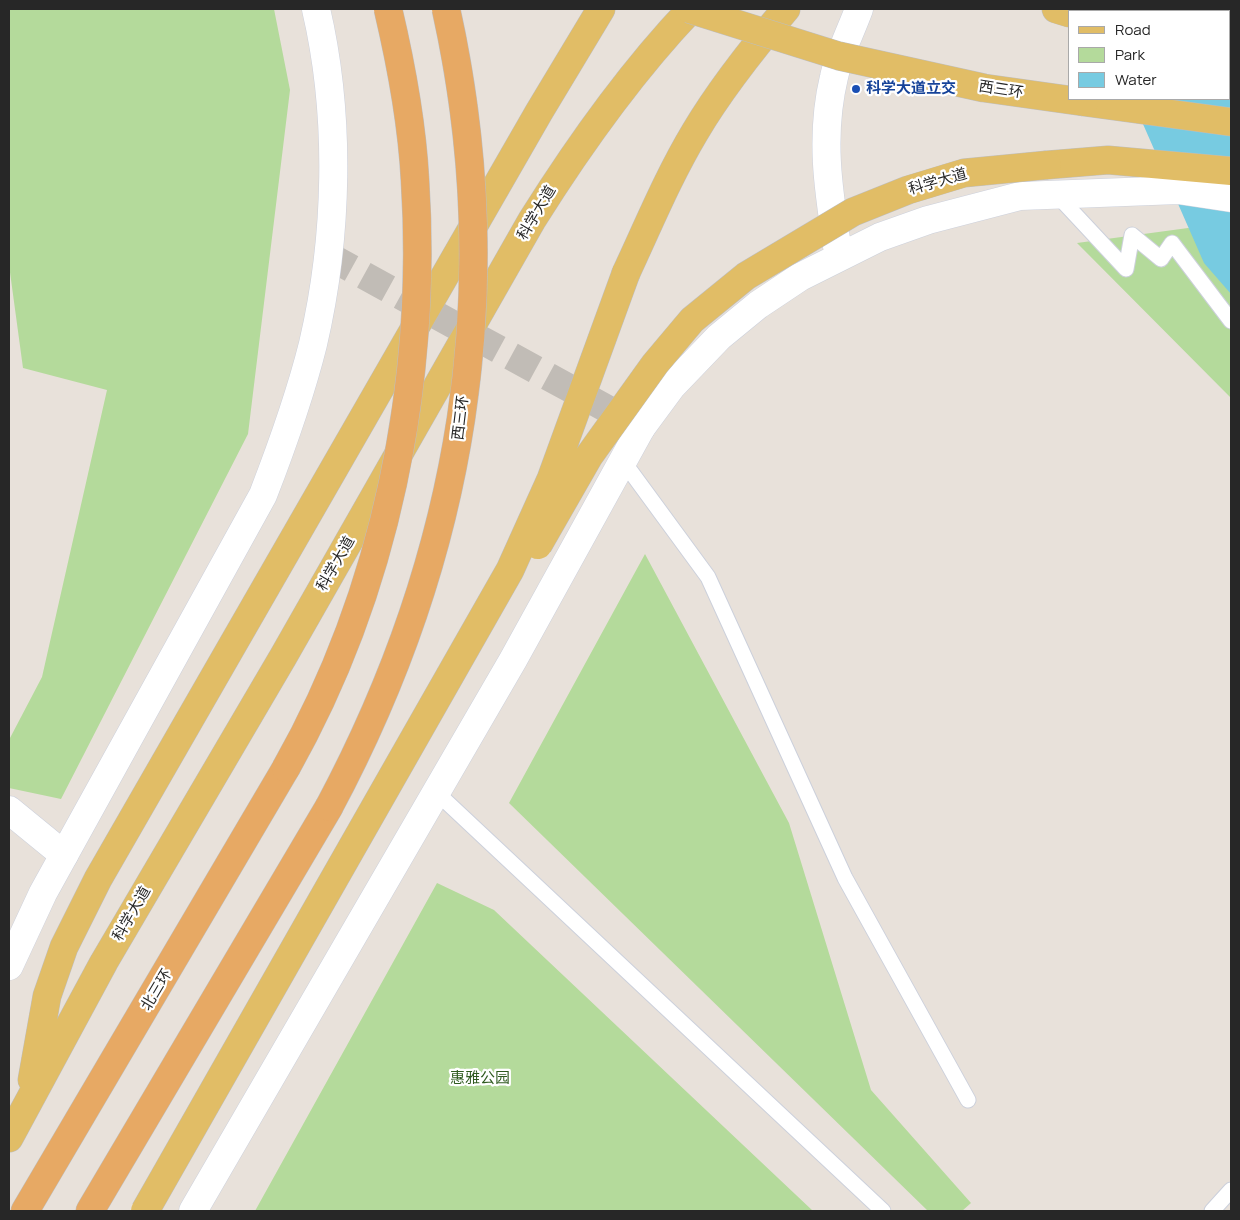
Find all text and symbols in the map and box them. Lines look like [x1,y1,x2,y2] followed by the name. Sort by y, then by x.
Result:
[1068,10,1230,100] legend
[1115,19,1151,40] text: Road
[1115,44,1145,65] text: Park
[1115,69,1157,90] text: Water
[977,78,1025,102] street label: 西三环
[866,80,956,98] place label: 科学大道立交
[850,83,862,95] marker: 科学大道立交
[907,165,969,199] street label: 科学大道
[514,183,560,243] street label: 科学大道
[449,395,473,441] street label: 西三环
[313,534,359,594] street label: 科学大道
[109,884,155,944] street label: 科学大道
[138,966,176,1014] street label: 北三环
[450,1070,510,1088] park label: 惠雅公园

